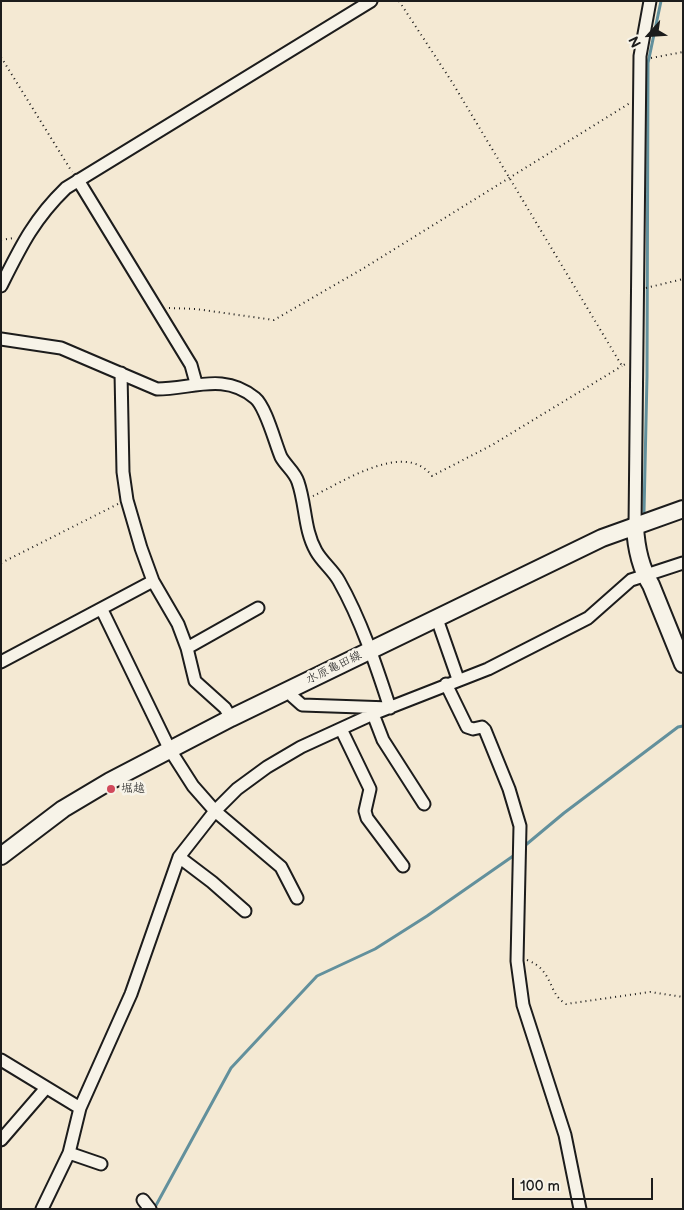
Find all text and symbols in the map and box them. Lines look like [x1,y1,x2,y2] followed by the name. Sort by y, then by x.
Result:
[624,10,674,60] north arrow
[625,33,645,50] text: N
[304,648,364,688] street label: 水原亀田線
[121,782,145,796] place label: 堀越
[105,783,117,795] marker: 堀越
[514,1168,655,1200] scale bar
[520,1177,560,1196] text: 100 m

